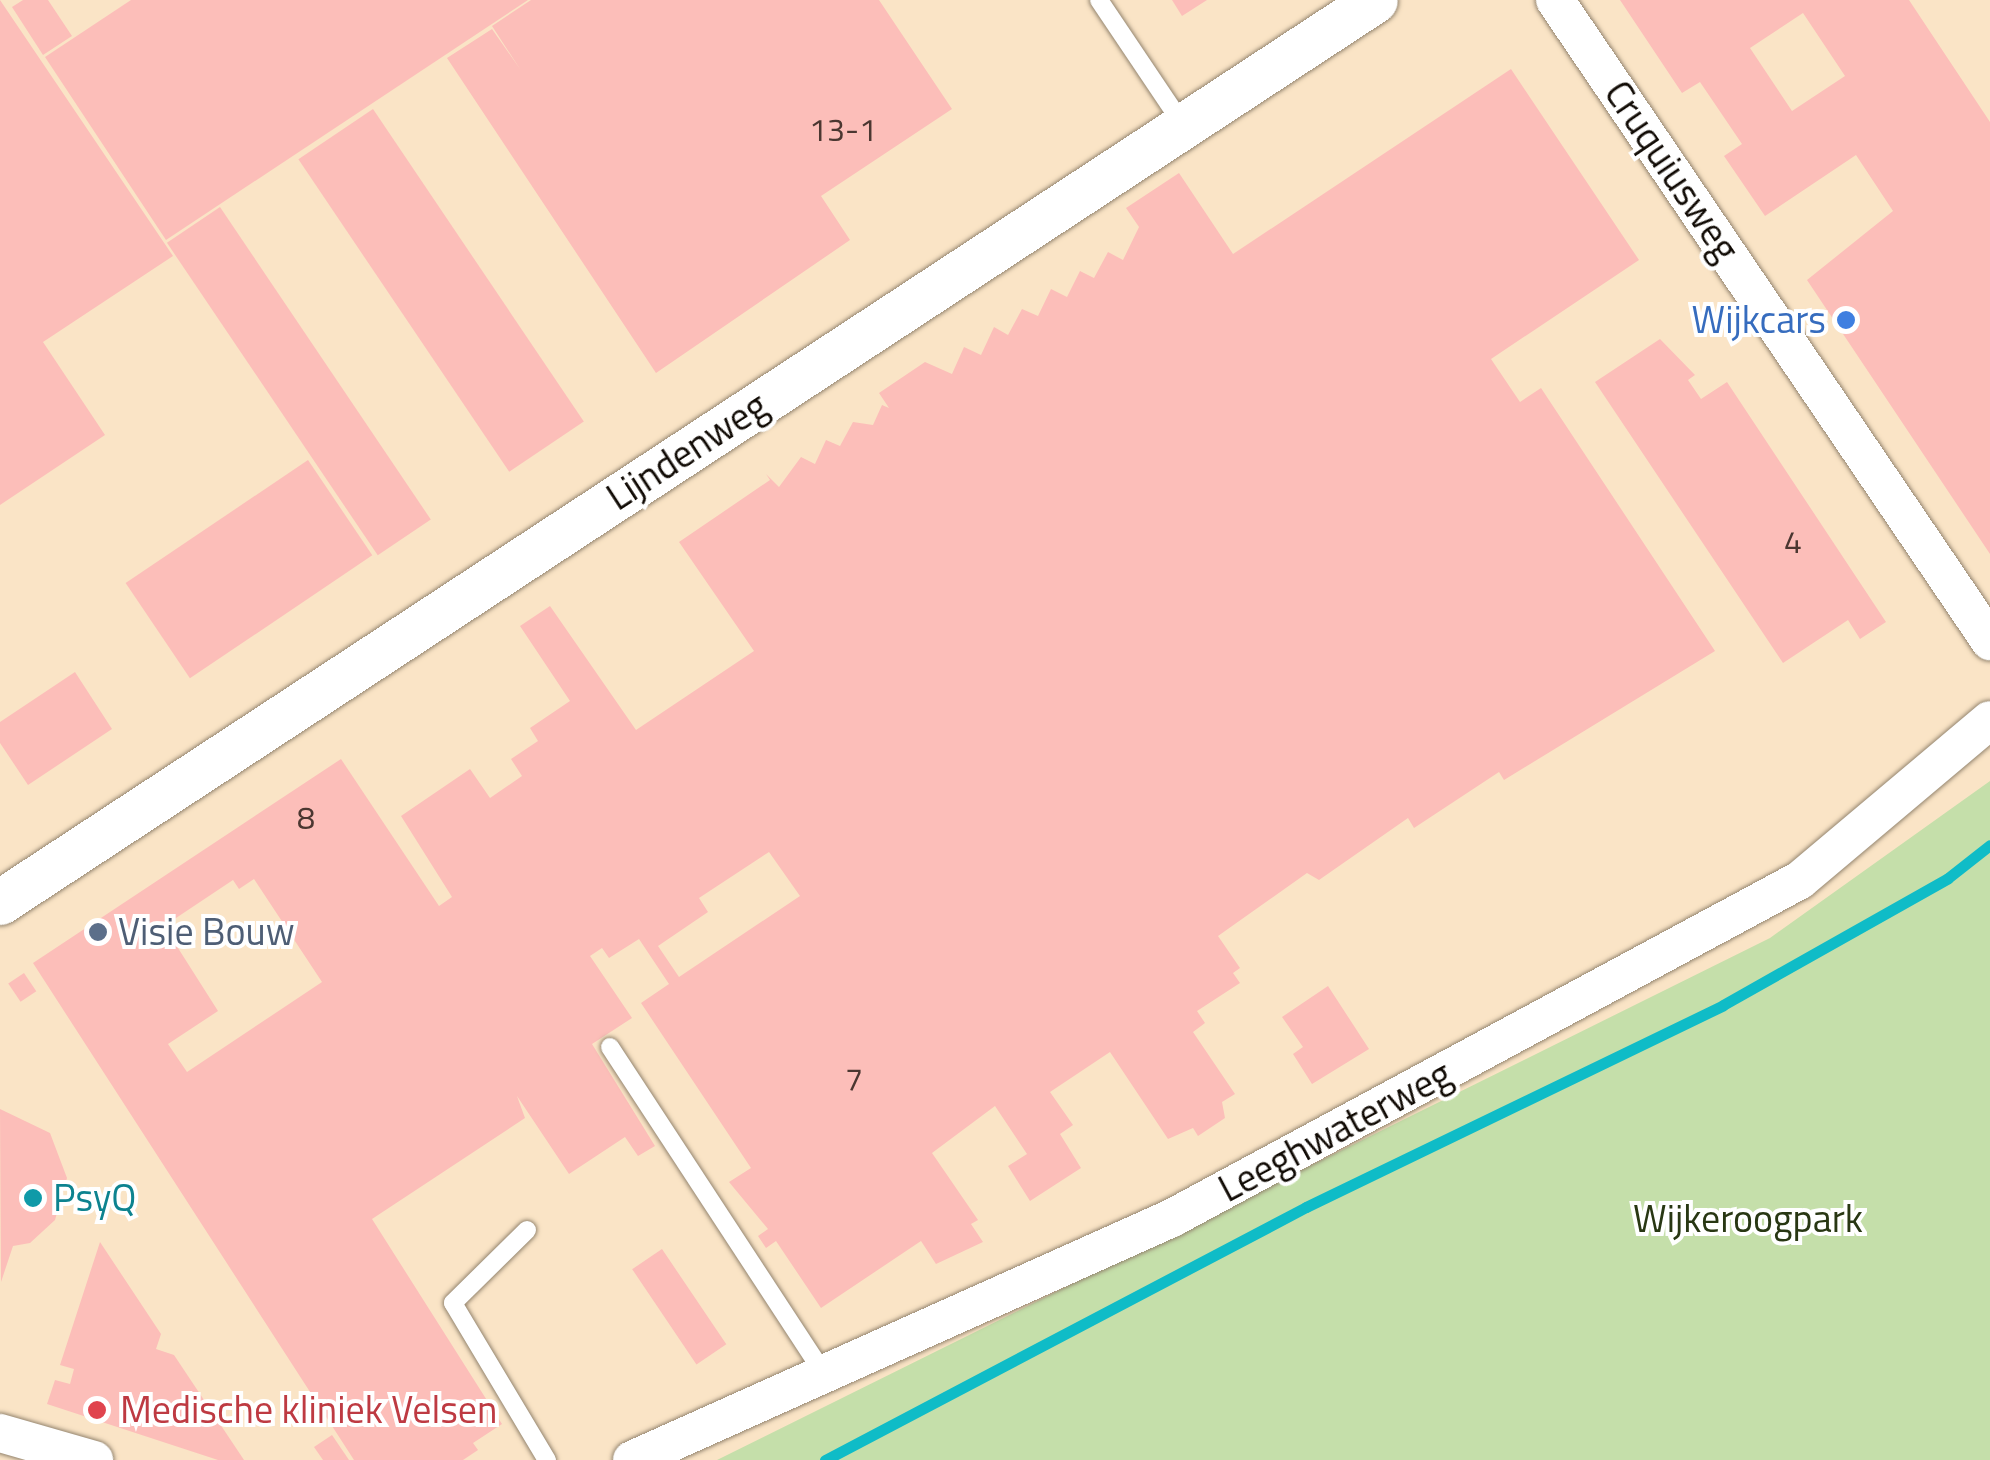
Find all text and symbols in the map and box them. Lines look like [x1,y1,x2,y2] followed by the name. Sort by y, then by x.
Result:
[1595,72,1749,270] street label: Cruquiusweg
[809,110,877,148] house number: 13-1
[1692,297,1826,343] place label: Wijkcars
[1835,309,1857,331] marker: Wijkcars
[598,382,776,520] street label: Lijndenweg
[1784,522,1802,560] house number: 4
[297,798,315,836] house number: 8
[118,909,295,955] place label: Visie Bouw
[87,921,109,943] marker: Visie Bouw
[1211,1051,1459,1211] street label: Leeghwaterweg
[845,1060,863,1098] house number: 7
[53,1175,136,1221] place label: PsyQ
[22,1187,44,1209] marker: PsyQ
[1633,1196,1863,1242] park label: Wijkeroogpark
[120,1387,497,1433] place label: Medische kliniek Velsen
[84,1397,110,1423] marker: Medische kliniek Velsen

